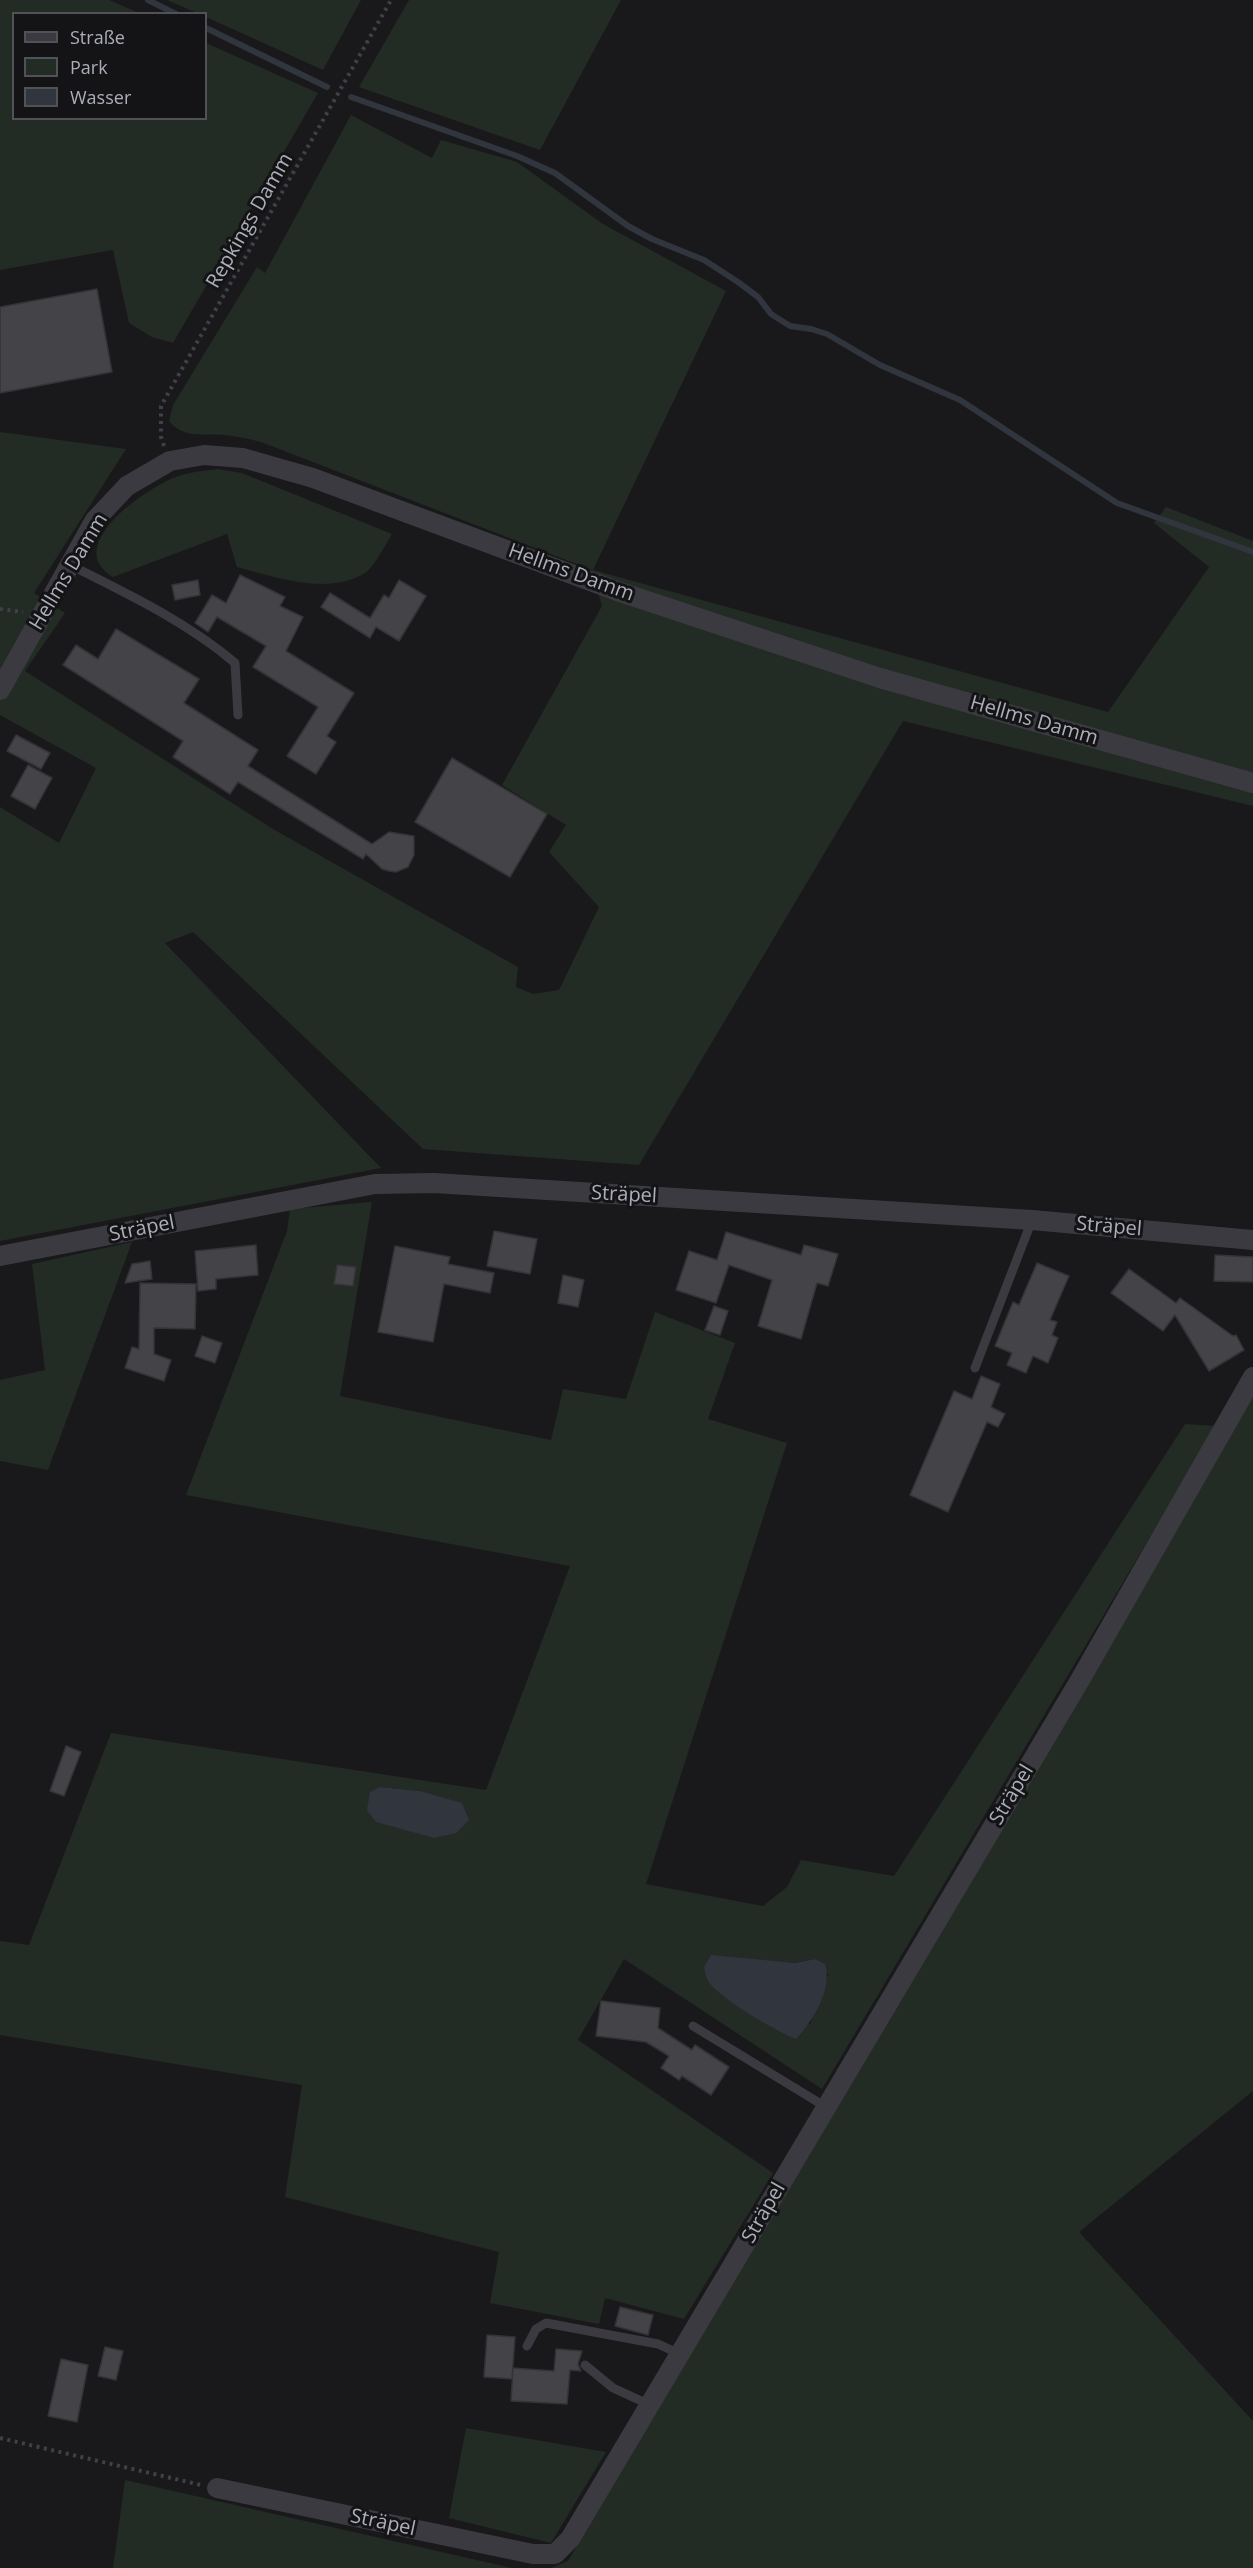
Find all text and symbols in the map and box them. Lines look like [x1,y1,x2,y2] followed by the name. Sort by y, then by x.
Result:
[12,12,207,120] legend
[70,25,125,49] text: Straße
[70,55,108,79] text: Park
[70,85,131,109] text: Wasser
[202,149,298,293] street label: Repkings Damm
[25,509,113,635] street label: Hellms Damm
[505,539,637,607] street label: Hellms Damm
[967,691,1101,751] street label: Hellms Damm
[590,1181,658,1209] street label: Sträpel
[107,1211,177,1247] street label: Sträpel
[1075,1212,1143,1242] street label: Sträpel
[985,1761,1039,1829] street label: Sträpel
[737,2178,791,2248] street label: Sträpel
[348,2504,418,2542] street label: Sträpel

